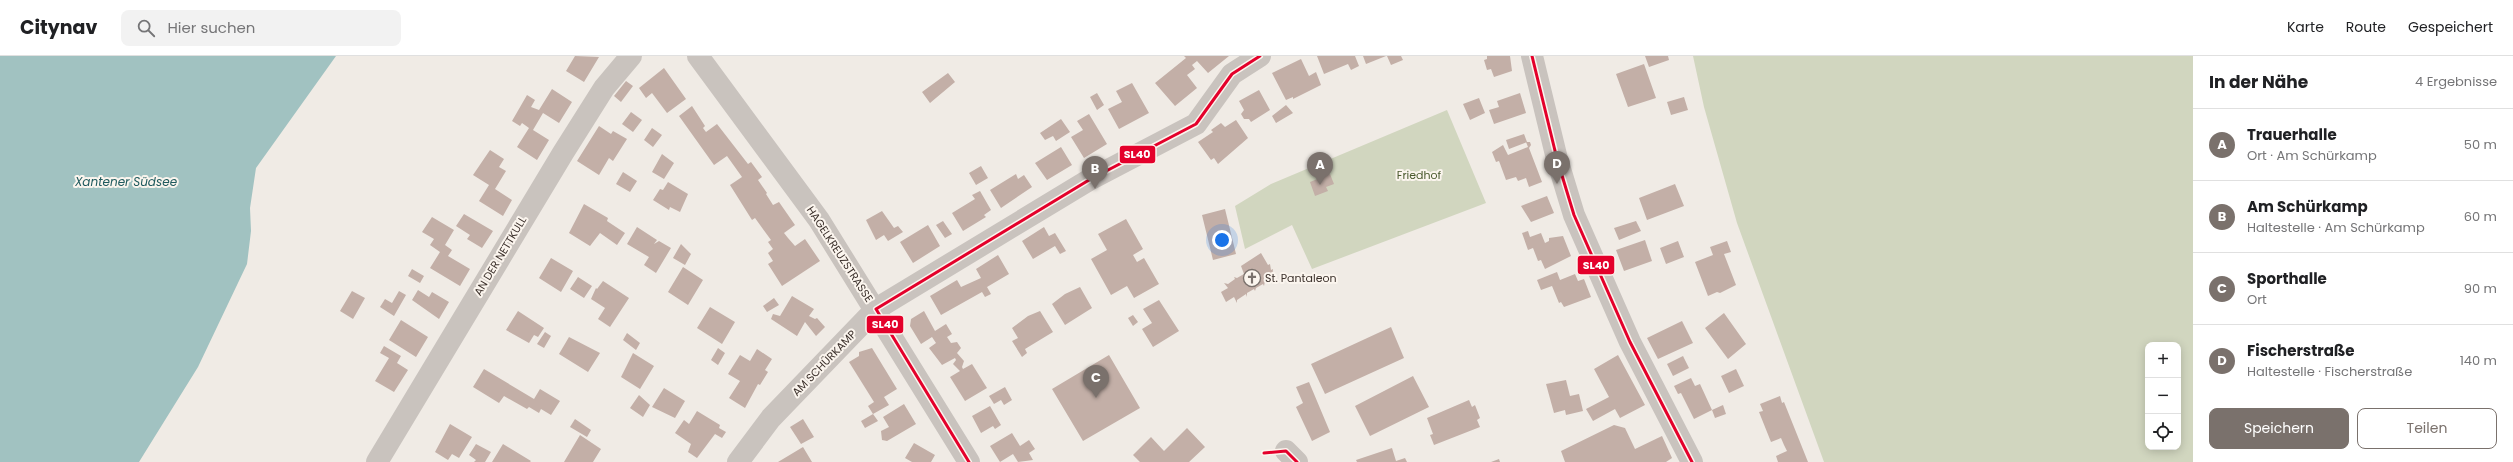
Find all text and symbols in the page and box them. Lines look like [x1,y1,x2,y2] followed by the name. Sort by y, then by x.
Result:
[121,10,401,46] search box
[20,14,97,41] text: Citynav
[135,17,157,39] icon: search
[167,17,255,38] text: Hier suchen
[2287,17,2324,37] text: Karte
[2346,17,2386,37] text: Route
[2408,17,2493,37] text: Gespeichert
[2209,70,2308,94] text: In der Nähe
[2415,72,2497,91] text: 4 Ergebnisse
[2247,124,2337,145] text: Trauerhalle
[2217,135,2227,154] text: A
[2464,135,2497,154] text: 50 m
[1119,145,1156,164] line badge: SL40
[1124,146,1150,162] text: SL40
[2247,146,2377,165] text: Ort · Am Schürkamp
[1544,151,1570,184] pin: D
[1307,152,1333,185] pin: A
[1082,156,1108,189] pin: B
[1397,167,1442,183] park label: Friedhof
[74,173,178,190] water label: Xantener Südsee
[2247,196,2368,217] text: Am Schürkamp
[803,203,877,305] street label: HAGELKREUZSTRASSE
[2218,207,2226,226] text: B
[2464,207,2497,226] text: 60 m
[470,213,530,299] street label: AN DER NETTKULL
[2247,218,2425,237] text: Haltestelle · Am Schürkamp
[1212,230,1232,250] your location
[1577,255,1615,275] line badge: SL40
[1583,257,1609,273] text: SL40
[1242,268,1262,288] church icon: St. Pantaleon
[2247,268,2327,289] text: Sporthalle
[1265,270,1337,286] place label: St. Pantaleon
[2217,279,2227,298] text: C
[2464,279,2497,298] text: 90 m
[2247,290,2267,309] text: Ort
[866,315,904,334] line badge: SL40
[872,316,898,332] text: SL40
[788,326,860,400] street label: AM SCHÜRKAMP
[2247,340,2355,361] text: Fischerstraße
[2145,342,2181,450] map controls
[2145,342,2181,378] button: +
[2217,351,2227,370] text: D
[2460,351,2497,370] text: 140 m
[2247,362,2412,381] text: Haltestelle · Fischerstraße
[1083,365,1109,398] pin: C
[2145,378,2181,414] button: −
[2209,408,2349,449] button: Speichern
[2357,408,2497,449] button: Teilen
[2145,414,2181,450] button: locate

